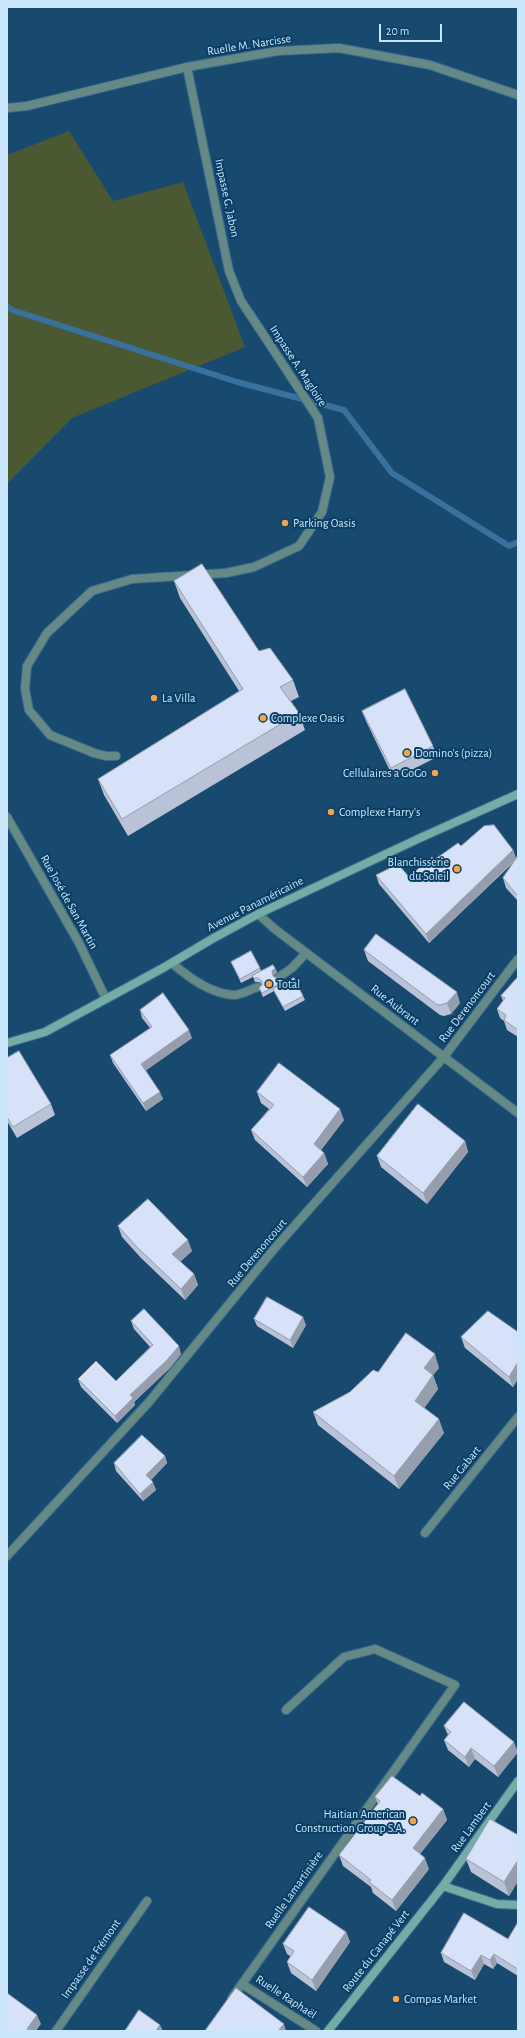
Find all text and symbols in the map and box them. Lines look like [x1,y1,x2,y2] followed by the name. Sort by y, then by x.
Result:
[381,16,444,42] scale bar
[386,25,409,37] text: 20 m
[206,31,292,59] street label: Ruelle M. Narcisse
[212,157,242,239] street label: Impasse G. Jabon
[266,323,330,409] street label: Impasse A. Magloire
[293,516,356,530] place label: Parking Oasis
[280,518,290,528] marker: Parking Oasis
[162,691,196,705] place label: La Villa
[149,693,159,703] marker: La Villa
[271,711,344,725] place label: Complexe Oasis
[258,713,268,723] marker: Complexe Oasis
[415,746,492,760] place label: Domino's (pizza)
[402,748,412,758] marker: Domino's (pizza)
[343,766,427,780] place label: Cellulaires a GoGo
[430,768,440,778] marker: Cellulaires a GoGo
[339,805,420,819] place label: Complexe Harry's
[326,807,336,817] marker: Complexe Harry's
[37,852,101,952] street label: Rue José de San Martin
[387,855,449,883] place label: Blanchisserie du Soleil
[452,864,462,874] marker: Blanchisserie du Soleil
[204,873,306,935] street label: Avenue Panaméricaine
[436,969,498,1045] street label: Rue Derenoncourt
[277,977,300,991] place label: Total
[264,979,274,989] marker: Total
[368,981,422,1029] street label: Rue Aubrant
[224,1216,290,1290] street label: Rue Derenoncourt
[440,1443,484,1493] street label: Rue Gabart
[448,1799,494,1855] street label: Rue Lambert
[295,1807,405,1835] place label: Haitian American Construction Group S.A.
[408,1816,418,1826] marker: Haitian American Construction Group S.A.
[262,1848,326,1932] street label: Ruelle Lamartinière
[339,1907,413,1995] street label: Route du Canapé Vert
[58,1916,124,2002] street label: Impasse de Frémont
[253,1972,319,2022] street label: Ruelle Raphaël
[404,1992,477,2006] place label: Compas Market
[391,1994,401,2004] marker: Compas Market

